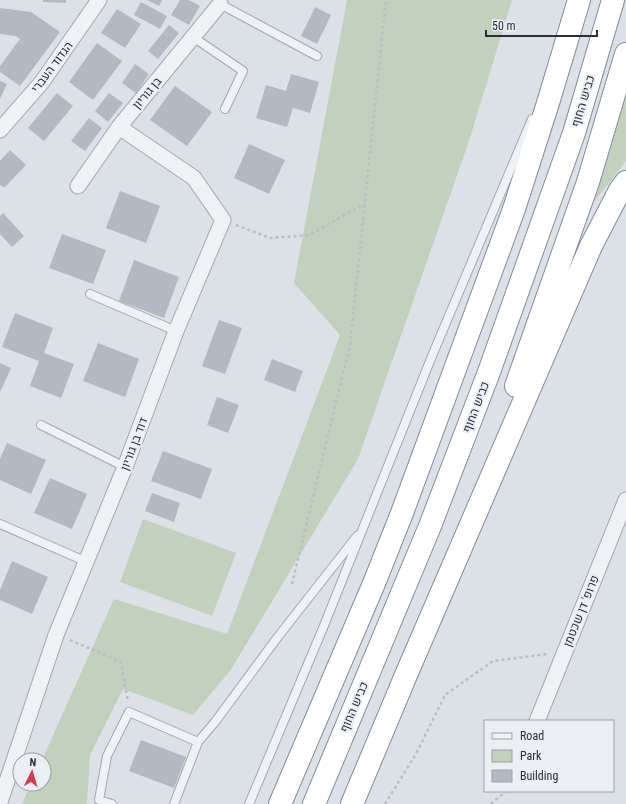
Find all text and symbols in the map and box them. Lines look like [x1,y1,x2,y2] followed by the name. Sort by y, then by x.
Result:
[486,12,597,38] scale bar
[492,19,516,33] text: 50 m
[28,39,76,95] street label: הגדוד העברי
[568,73,598,129] street label: כביש החוף
[130,74,165,112] street label: בן גוריון
[460,379,492,435] street label: כביש החוף
[117,415,151,473] street label: דוד בן גוריון
[560,573,602,649] street label: פרופ' דן שכטמן
[337,680,371,734] street label: כביש החוף
[484,720,614,792] legend
[520,729,544,743] text: Road
[520,749,542,763] text: Park
[12,752,52,792] north arrow
[29,756,37,769] text: N
[520,769,558,783] text: Building

